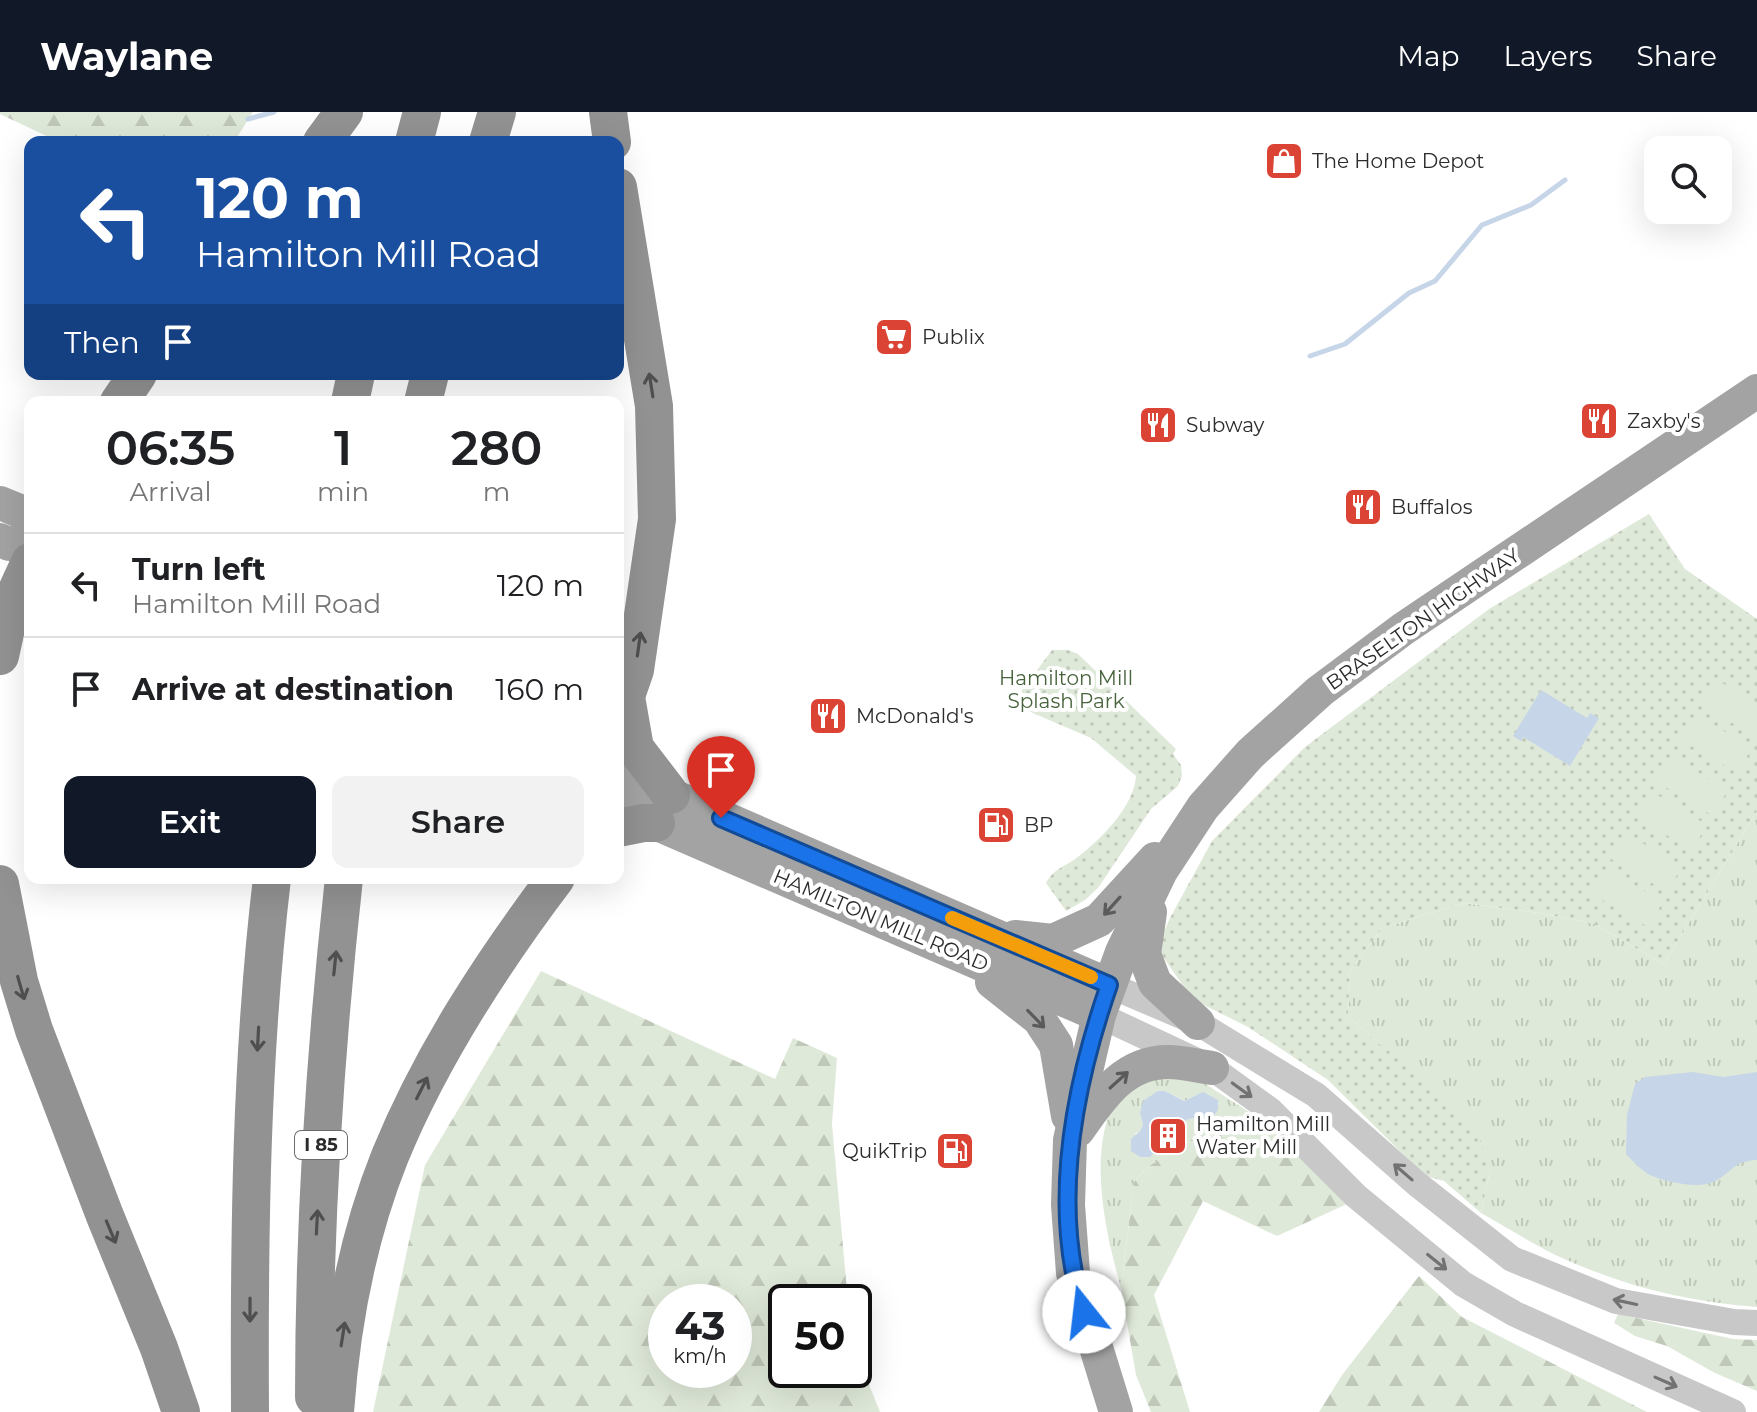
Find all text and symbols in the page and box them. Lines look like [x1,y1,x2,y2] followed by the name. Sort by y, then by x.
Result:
[40,33,213,80] text: Waylane
[1397,39,1460,73] text: Map
[1504,39,1593,73] text: Layers
[1637,39,1717,73] text: Share
[1644,136,1732,224] map controls
[1644,136,1732,224] button: search
[1263,140,1305,182] shop icon: The Home Depot
[1312,149,1484,173] place label: The Home Depot
[196,164,364,232] text: 120 m
[64,168,168,272] icon: left
[196,232,541,276] text: Hamilton Mill Road
[873,316,915,358] supermarket icon: Publix
[156,320,200,364] icon: arrive
[64,324,140,361] text: Then
[922,325,985,349] place label: Publix
[642,373,657,399] one-way arrow
[1578,400,1620,442] restaurant icon: Zaxby's
[1137,404,1179,446] restaurant icon: Subway
[1627,409,1701,433] place label: Zaxby's
[1186,413,1265,437] place label: Subway
[106,419,235,477] text: 06:35
[334,419,352,477] text: 1
[451,419,542,477] text: 280
[129,476,211,508] text: Arrival
[317,476,369,508] text: min
[483,476,510,508] text: m
[1342,486,1384,528] restaurant icon: Buffalos
[1391,495,1473,519] place label: Buffalos
[1322,543,1525,695] street label: BRASELTON HIGHWAY
[132,551,265,588] text: Turn left
[64,563,108,607] icon: left
[497,567,584,604] text: 120 m
[132,588,381,620] text: Hamilton Mill Road
[632,632,647,657] one-way arrow
[999,666,1133,713] park label: Hamilton Mill Splash Park
[64,667,108,711] icon: arrive
[132,671,454,708] text: Arrive at destination
[495,671,584,708] text: 160 m
[807,695,849,737] restaurant icon: McDonald's
[856,704,974,728] place label: McDonald's
[687,736,755,818] pin
[699,748,743,792] icon: arrive
[64,776,316,868] button: Exit
[332,776,584,868] button: Share
[975,804,1017,846] fuel station icon: BP
[1024,813,1053,837] place label: BP
[770,864,992,976] street label: HAMILTON MILL ROAD
[1104,895,1122,915] one-way arrow
[328,950,343,977] one-way arrow
[14,975,29,1001] one-way arrow
[1026,1009,1045,1029] one-way arrow
[251,1025,266,1052] one-way arrow
[1109,1071,1129,1089] one-way arrow
[415,1077,431,1100] one-way arrow
[1230,1082,1252,1099] one-way arrow
[1196,1112,1330,1159] place label: Hamilton Mill Water Mill
[1147,1115,1189,1157] building icon: Hamilton Mill Water Mill
[934,1130,976,1172] fuel station icon: QuikTrip
[295,1131,347,1159] road number: I 85
[842,1139,927,1163] place label: QuikTrip
[1394,1163,1414,1181] one-way arrow
[310,1209,325,1236] one-way arrow
[105,1219,119,1244] one-way arrow
[1426,1253,1446,1271] one-way arrow
[1042,1270,1126,1354] position arrow
[768,1284,872,1388] speed limit sign: 50
[1613,1294,1638,1309] one-way arrow
[242,1296,258,1323] one-way arrow
[675,1301,725,1350] text: 43
[337,1322,352,1348] one-way arrow
[673,1344,727,1368] text: km/h
[1653,1376,1678,1391] one-way arrow

